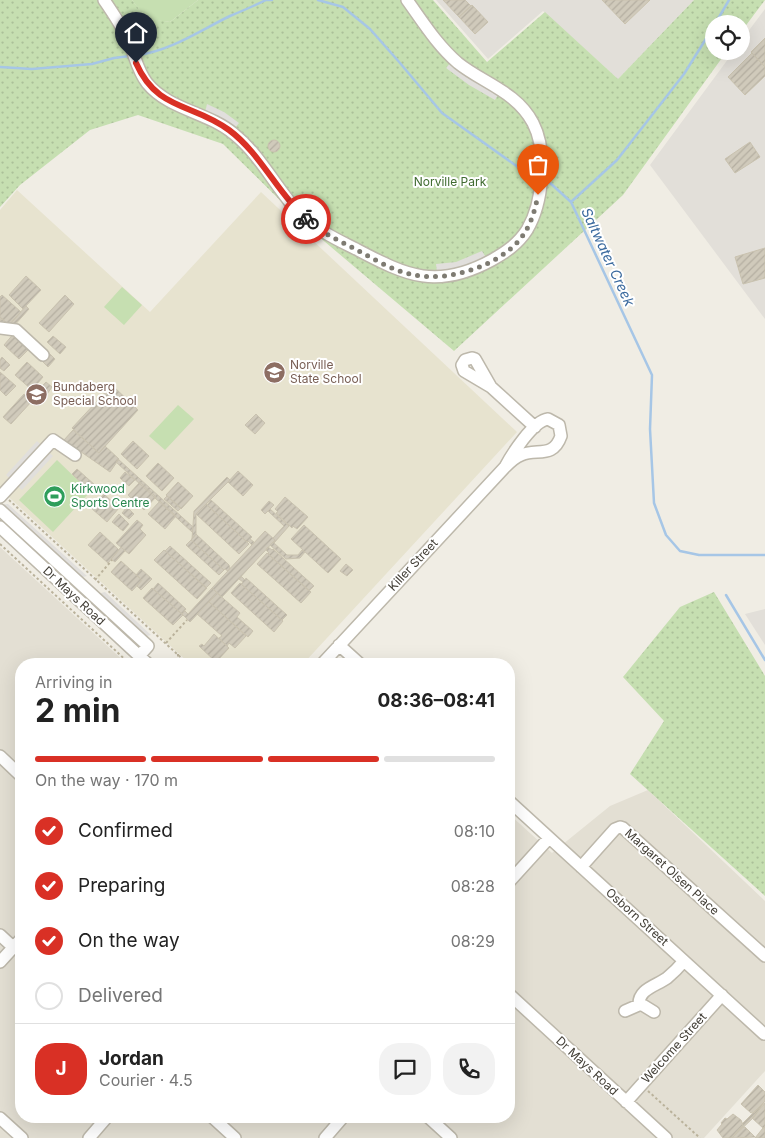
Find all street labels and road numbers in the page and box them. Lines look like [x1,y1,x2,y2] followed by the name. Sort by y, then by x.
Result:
[385,535,441,594] street label: Killer Street
[40,563,108,628] street label: Dr Mays Road
[622,825,723,918] street label: Margaret Olsen Place
[603,885,672,949] street label: Osborn Street
[638,1009,709,1086] street label: Welcome Street
[553,1033,621,1098] street label: Dr Mays Road

